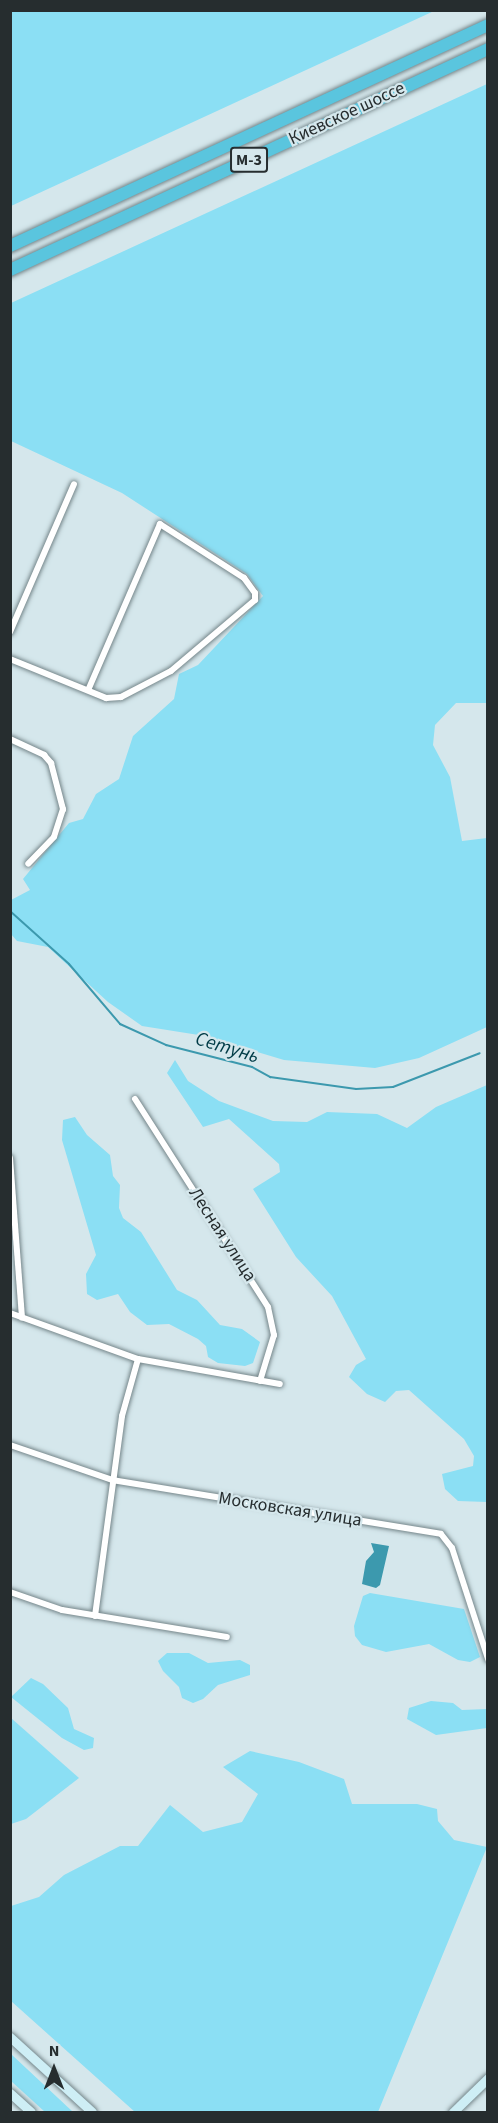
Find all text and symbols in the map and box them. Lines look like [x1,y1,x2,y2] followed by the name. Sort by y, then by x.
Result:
[286,78,408,150] street label: Киевское шоссе
[230,147,268,173] road number: М-3
[192,1027,262,1069] water label: Сетунь
[184,1184,260,1286] street label: Лесная улица
[217,1488,363,1532] street label: Московская улица
[24,2039,84,2099] north arrow
[49,2040,59,2062] text: N

